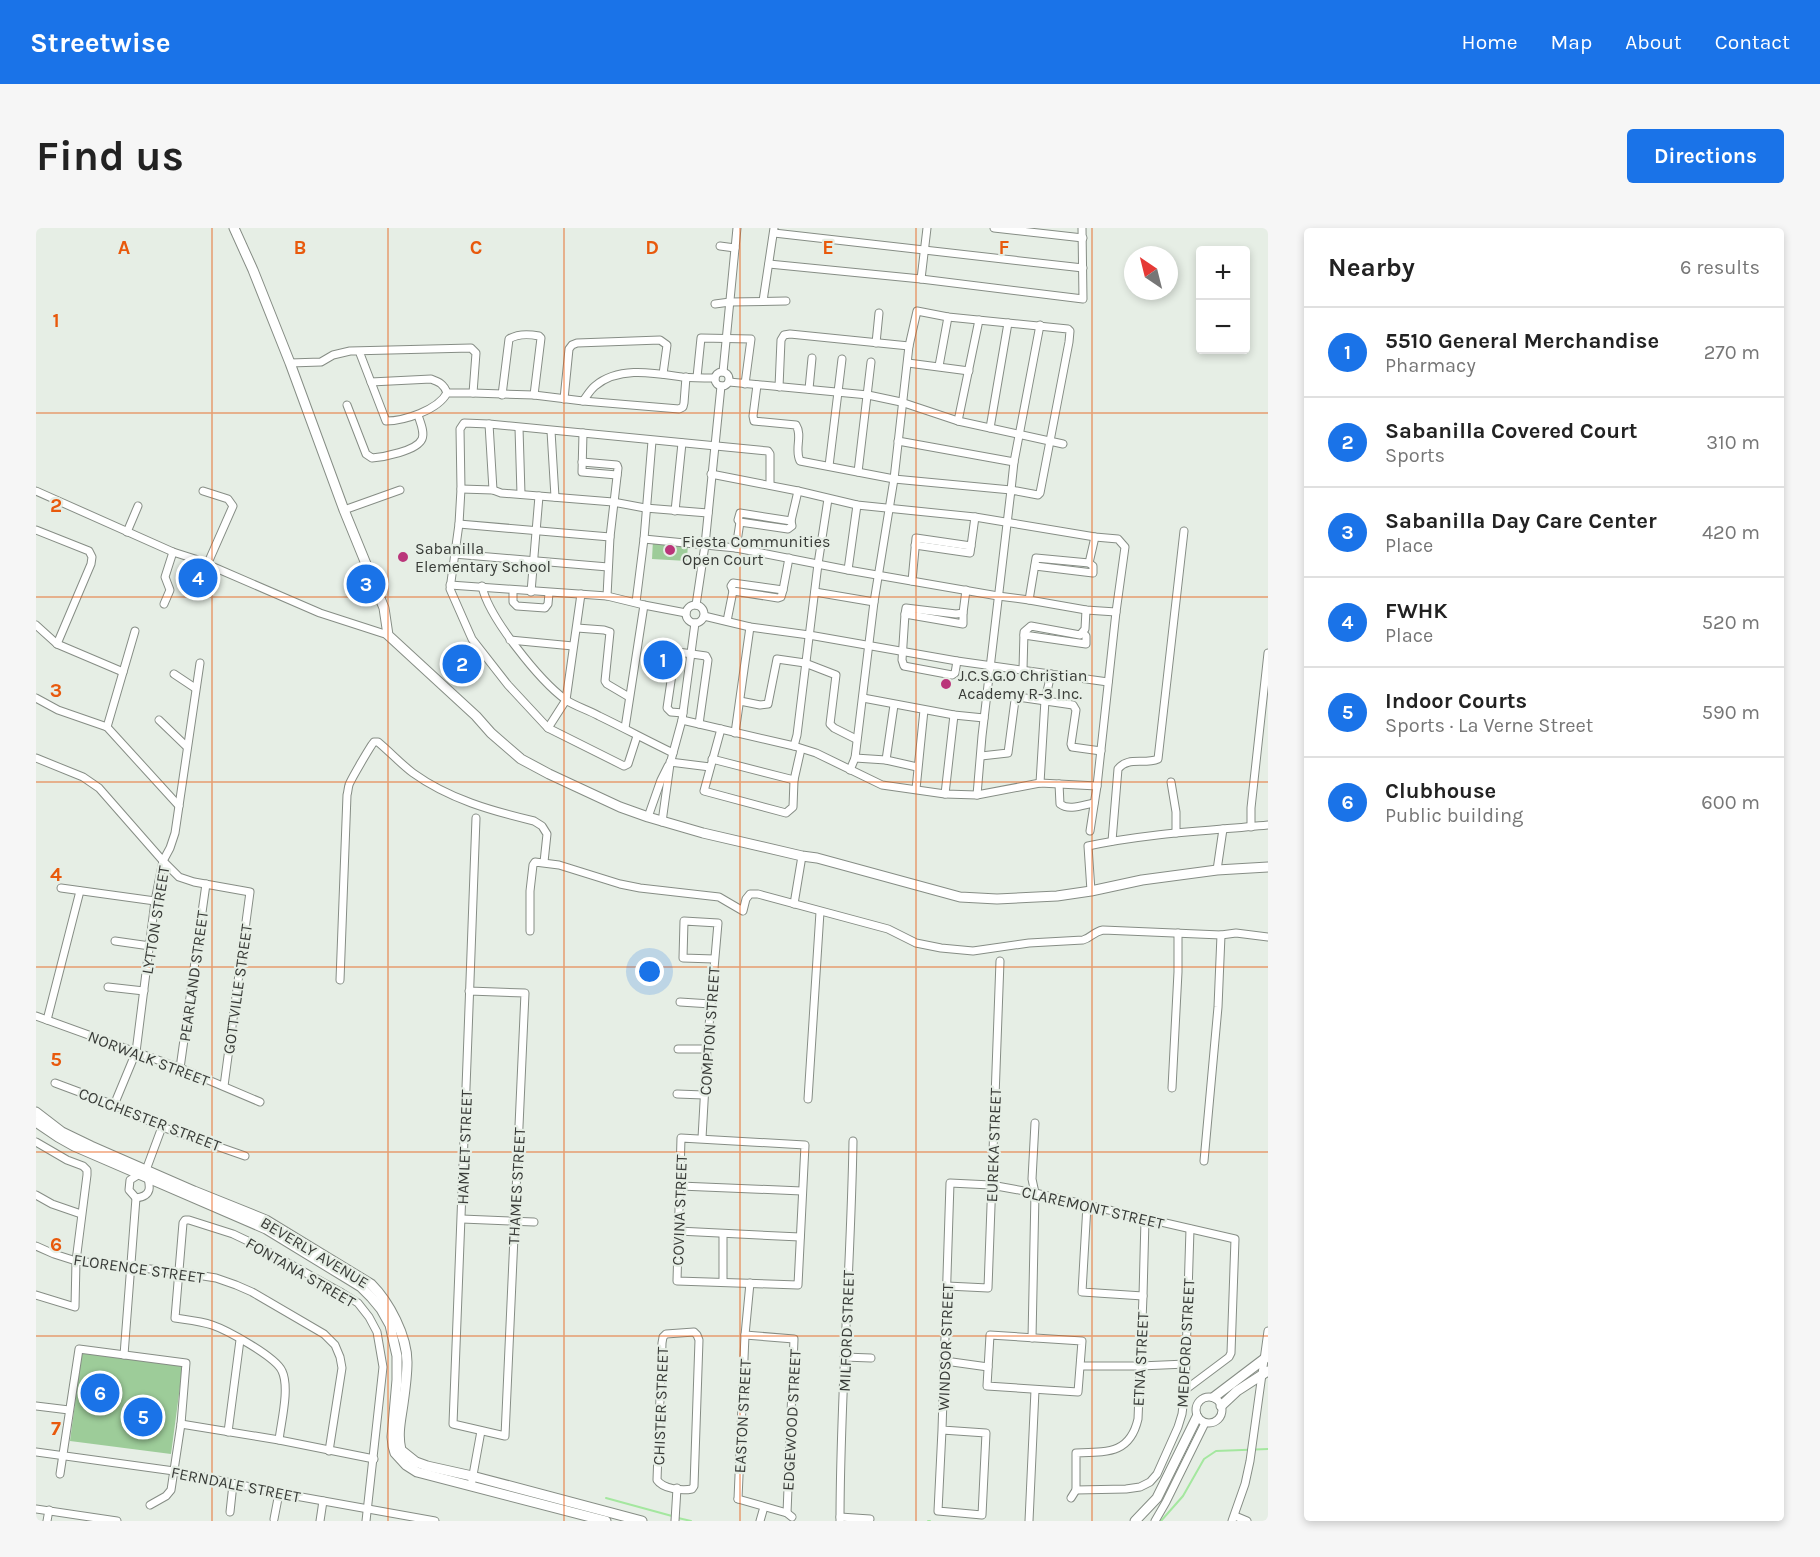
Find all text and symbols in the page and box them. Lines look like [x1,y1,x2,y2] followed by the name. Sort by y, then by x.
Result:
[30,26,171,59] text: Streetwise
[1462,30,1518,54] text: Home
[1551,30,1592,54] text: Map
[1625,30,1682,54] text: About
[1715,30,1790,54] text: Contact
[1627,129,1784,183] button: Directions
[36,131,184,181] text: Find us
[118,236,131,259] text: A
[294,236,306,259] text: B
[470,236,482,259] text: C
[645,236,659,259] text: D
[822,236,834,259] text: E
[999,236,1010,259] text: F
[1124,246,1178,300] north arrow
[1196,246,1250,354] map controls
[1196,246,1250,300] button: +
[1328,252,1415,283] text: Nearby
[1680,256,1760,279] text: 6 results
[1196,300,1250,354] button: −
[52,309,60,332] text: 1
[1385,328,1659,354] text: 5510 General Merchandise
[1344,341,1351,364] text: 1
[1704,341,1760,364] text: 270 m
[1385,354,1476,377] text: Pharmacy
[1385,418,1637,444] text: Sabanilla Covered Court
[1341,431,1354,454] text: 2
[1706,431,1760,454] text: 310 m
[1385,444,1445,467] text: Sports
[50,494,62,517] text: 2
[1385,508,1657,534] text: Sabanilla Day Care Center
[1341,521,1354,544] text: 3
[1702,521,1760,544] text: 420 m
[682,532,830,569] place label: Fiesta Communities Open Court
[1385,534,1433,557] text: Place
[415,539,551,576] place label: Sabanilla Elementary School
[663,543,677,557] marker: Fiesta Communities Open Court
[396,550,410,564] marker: Sabanilla Elementary School
[178,556,218,600] pin: 4
[346,562,386,606] pin: 3
[1385,598,1448,624] text: FWHK
[1342,611,1353,634] text: 4
[1702,611,1760,634] text: 520 m
[1385,624,1433,647] text: Place
[644,638,682,682] pin: 1
[442,642,482,686] pin: 2
[958,666,1087,703] place label: J.C.S.G.O Christian Academy R-3 Inc.
[939,677,953,691] marker: J.C.S.G.O Christian Academy R-3 Inc.
[50,679,62,702] text: 3
[1385,688,1527,714] text: Indoor Courts
[1342,701,1353,724] text: 5
[1702,701,1760,724] text: 590 m
[1385,714,1593,737] text: Sports · La Verne Street
[1385,778,1496,804] text: Clubhouse
[1341,791,1354,814] text: 6
[1701,791,1760,814] text: 600 m
[1385,804,1523,827] text: Public building
[50,863,62,886] text: 4
[138,864,173,976] street label: LYTTON STREET
[175,909,212,1043] street label: PEARLAND STREET
[219,923,256,1055] street label: GOTTVILLE STREET
[635,957,664,986] your location
[696,966,723,1096] street label: COMPTON STREET
[85,1027,212,1090] street label: NORWALK STREET
[50,1048,62,1071] text: 5
[76,1084,224,1155] street label: COLCHESTER STREET
[982,1088,1005,1203] street label: EUREKA STREET
[453,1089,476,1205] street label: HAMLET STREET
[504,1127,529,1245] street label: THAMES STREET
[668,1154,691,1266] street label: COVINA STREET
[1020,1182,1166,1233] street label: CLAREMONT STREET
[257,1213,372,1292] street label: BEVERLY AVENUE
[50,1233,62,1256] text: 6
[242,1233,359,1312] street label: FONTANA STREET
[72,1250,206,1287] street label: FLORENCE STREET
[835,1270,858,1392] street label: MILFORD STREET
[1173,1278,1198,1408] street label: MEDFORD STREET
[934,1283,957,1411] street label: WINDSOR STREET
[1129,1311,1152,1407] street label: ETNA STREET
[649,1346,672,1466] street label: CHISTER STREET
[778,1349,805,1491] street label: EDGEWOOD STREET
[730,1358,755,1474] street label: EASTON STREET
[80,1370,120,1416] pin: 6
[124,1394,162,1440] pin: 5
[51,1417,61,1440] text: 7
[169,1463,302,1506] street label: FERNDALE STREET

